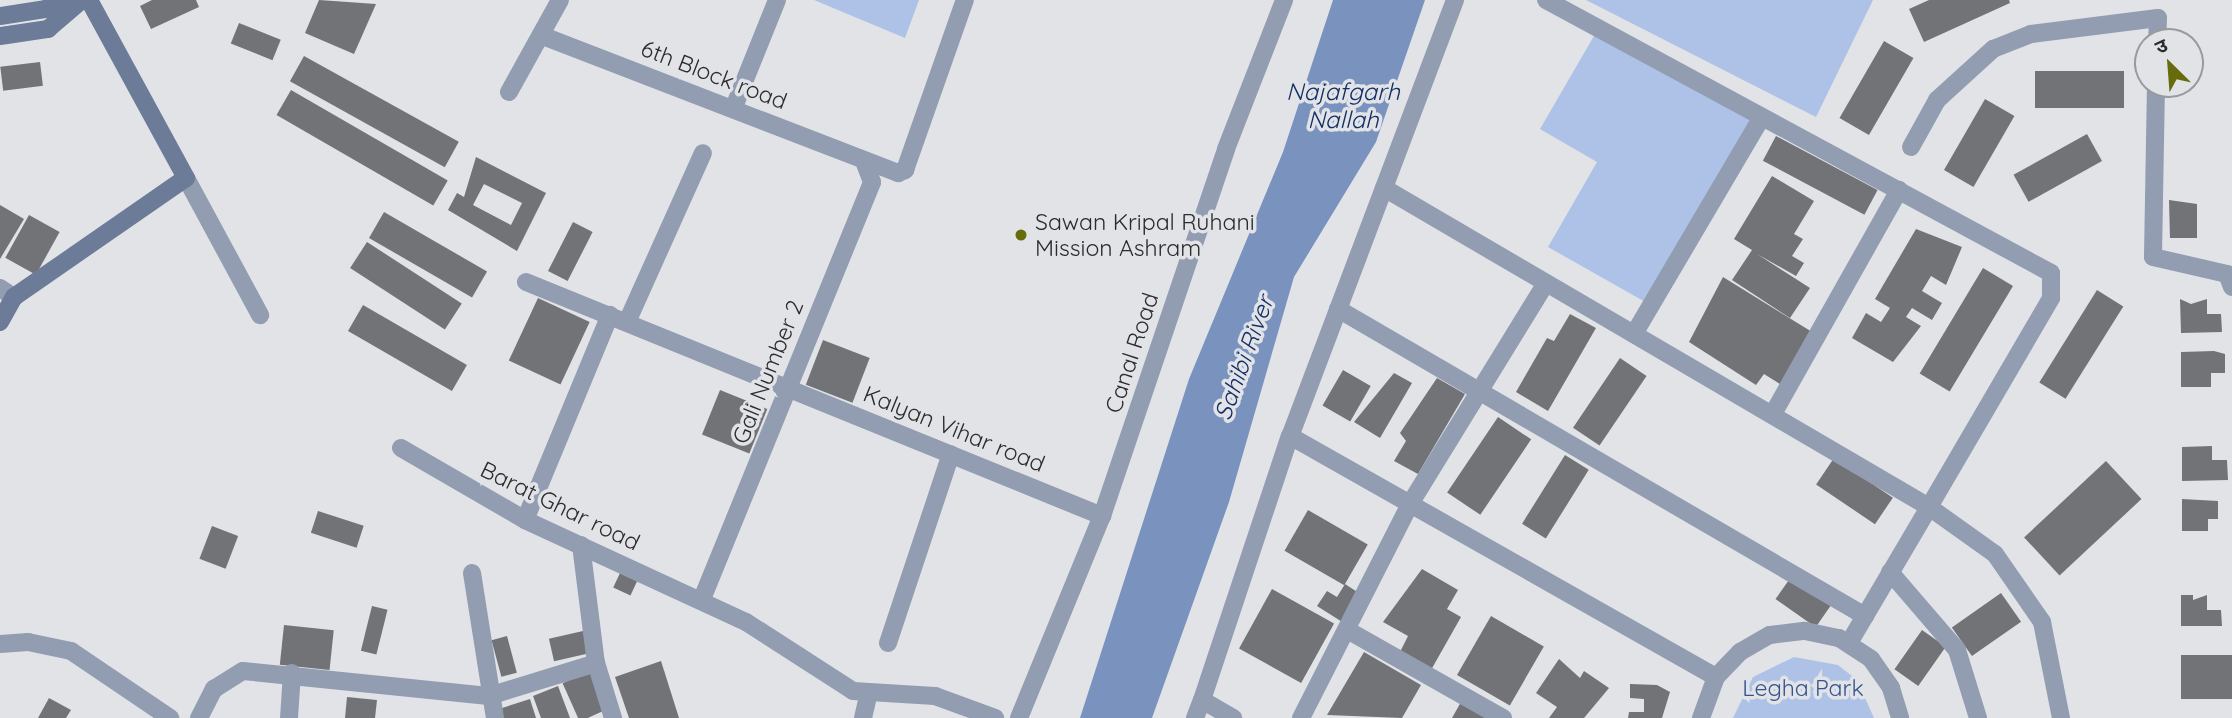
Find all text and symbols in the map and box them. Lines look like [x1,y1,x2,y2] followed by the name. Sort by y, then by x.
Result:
[2134,28,2204,98] north arrow
[2151,33,2171,59] text: उ
[637,35,791,115] street label: 6th Block road
[1286,78,1400,134] water label: Najafgarh Nallah
[1035,208,1255,262] place label: Sawan Kripal Ruhani Mission Ashram
[1013,227,1029,243] marker: Sawan Kripal Ruhani Mission Ashram
[1100,289,1164,417] street label: Canal Road
[1208,292,1280,424] water label: Sahibi River
[727,296,809,448] street label: Gali Number 2
[859,380,1049,478] street label: Kalyan Vihar road
[476,456,644,556] street label: Barat Ghar road
[1742,674,1864,702] park label: Legha Park

